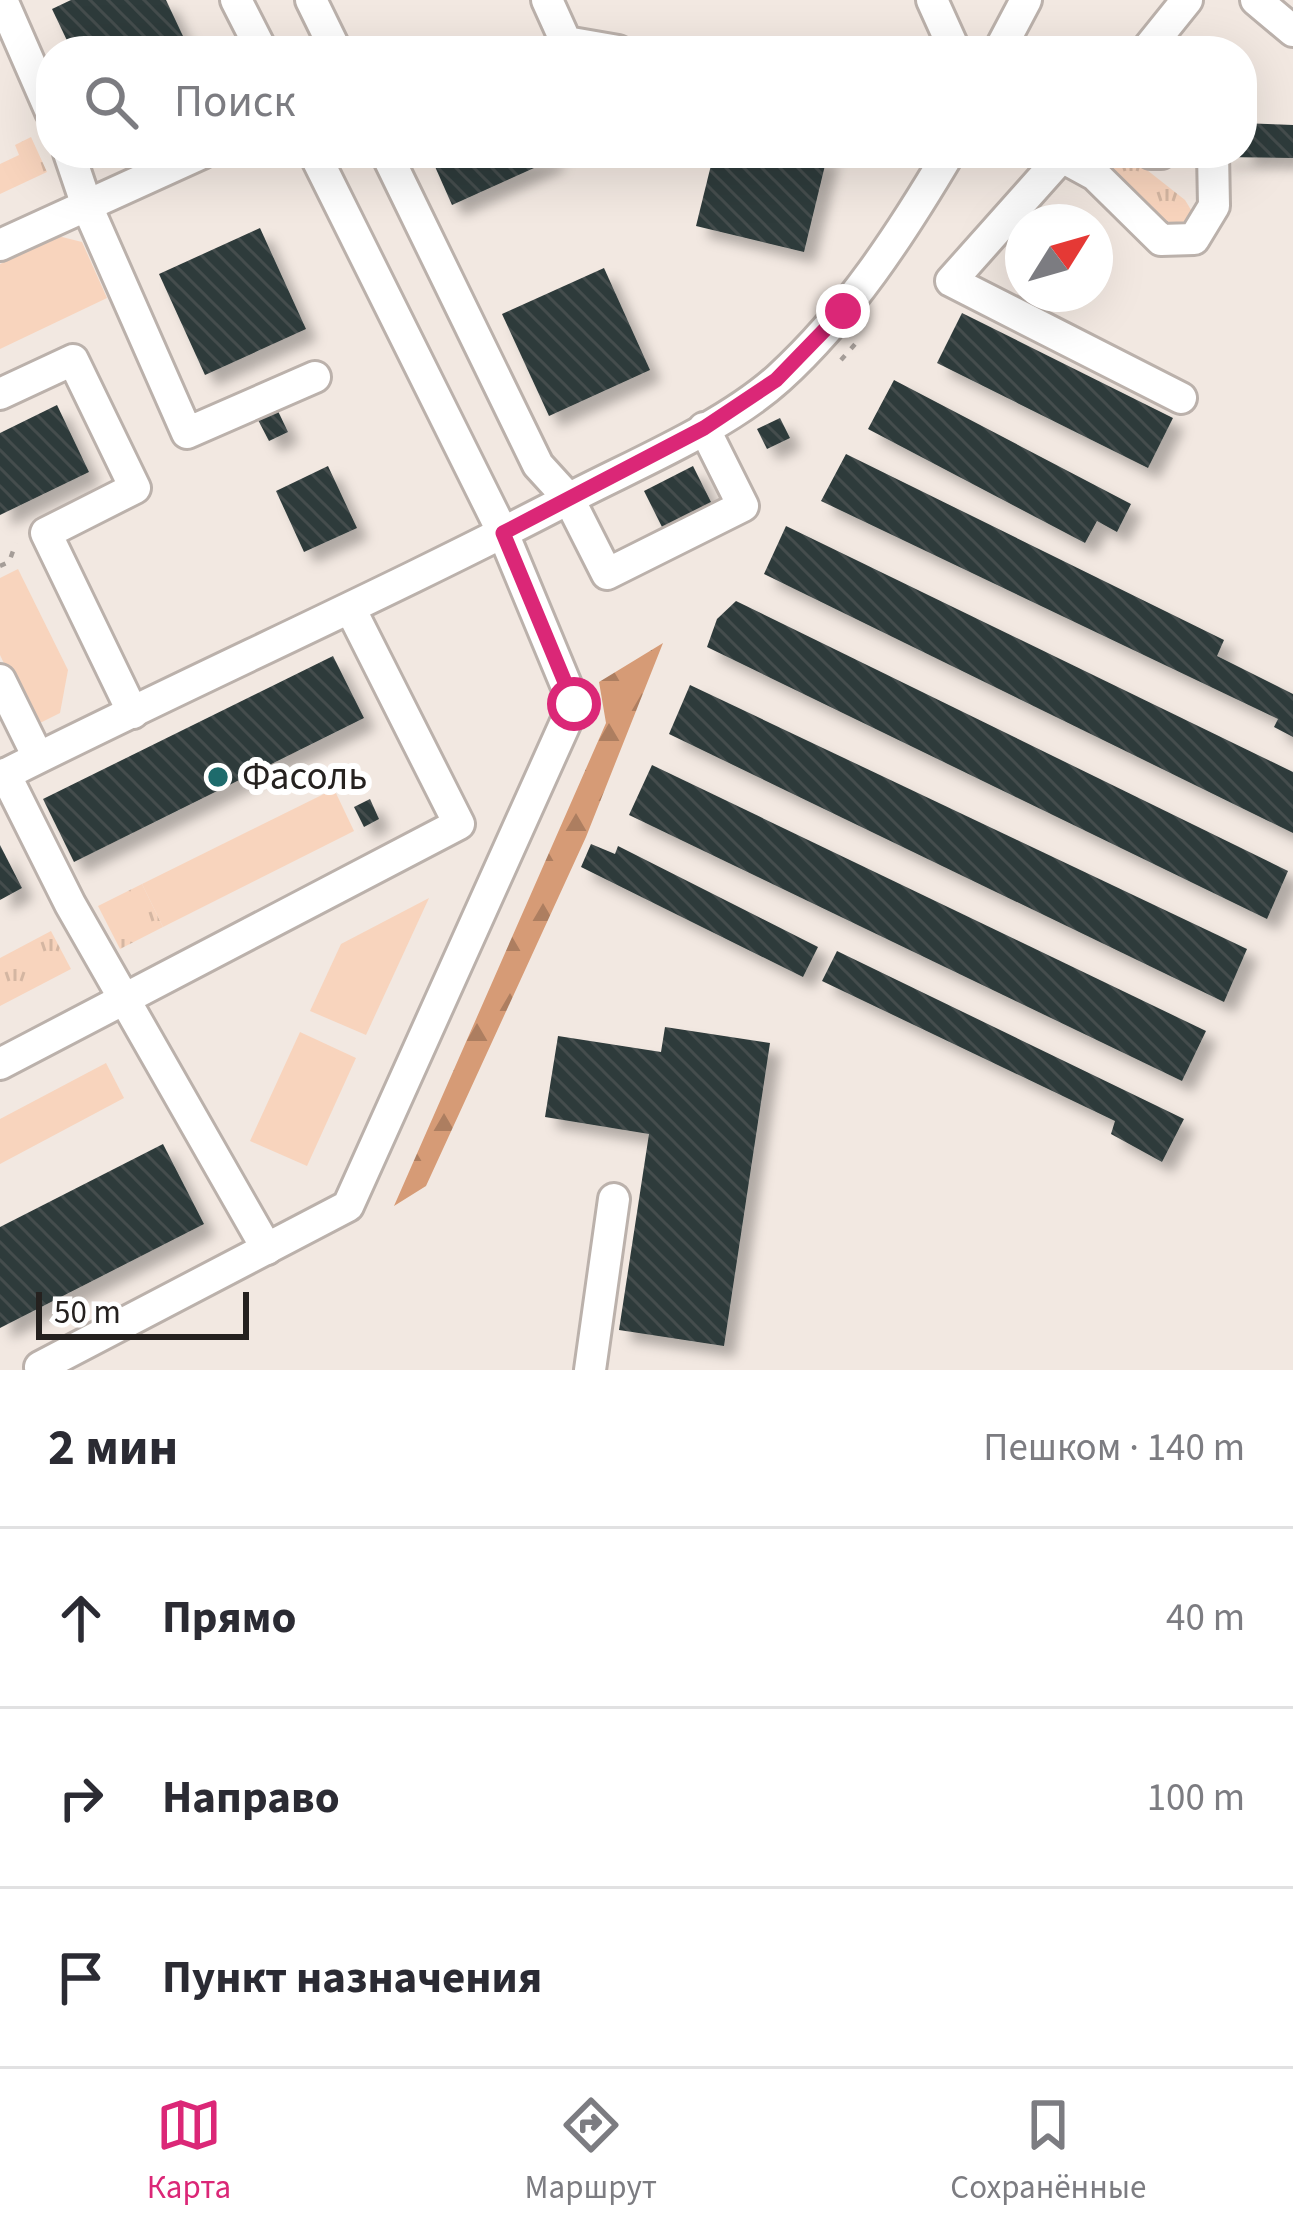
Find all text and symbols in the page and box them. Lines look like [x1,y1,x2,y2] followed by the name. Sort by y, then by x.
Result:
[36,36,1257,168] search box
[78,69,144,135] icon: search
[174,70,296,134] text: Поиск
[1005,204,1113,312] north arrow
[816,284,870,338] route end
[547,677,601,731] route start
[242,749,367,805] place label: Фасоль
[205,764,231,790] marker: Фасоль
[36,1286,249,1339] scale bar
[54,1289,121,1336] text: 50 m
[48,1412,178,1484] text: 2 мин
[983,1420,1245,1476] text: Пешком · 140 m
[48,1585,114,1651] icon: ahead
[162,1586,296,1650] text: Прямо
[1166,1590,1245,1646] text: 40 m
[48,1765,114,1831] icon: right
[162,1766,340,1830] text: Направо
[1147,1770,1245,1826] text: 100 m
[48,1945,114,2011] icon: arrive
[162,1946,542,2010] text: Пункт назначения
[147,2092,231,2211] tab: Карта
[525,2092,657,2211] tab: Маршрут
[950,2092,1146,2211] tab: Сохранённые

